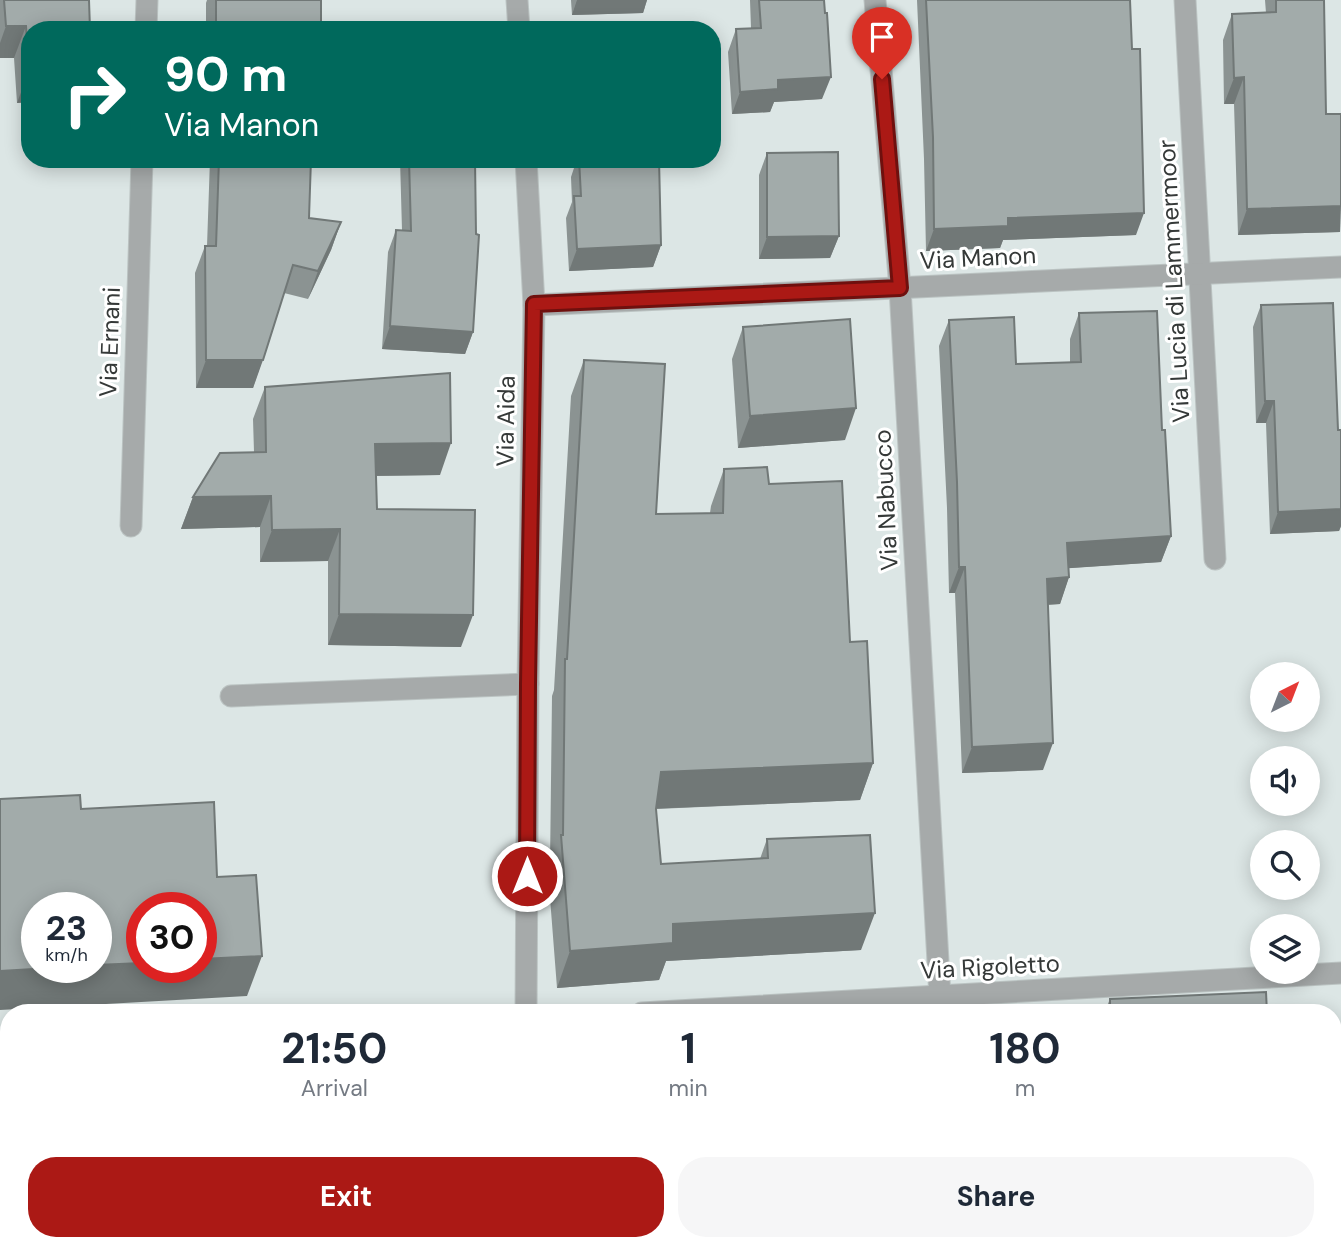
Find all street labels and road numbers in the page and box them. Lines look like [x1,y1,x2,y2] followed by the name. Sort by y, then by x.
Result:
[1151,139,1196,423] street label: Via Lucia di Lammermoor
[919,239,1037,276] street label: Via Manon
[92,286,127,398] street label: Via Ernani
[489,375,522,467] street label: Via Aida
[866,429,905,571] street label: Via Nabucco
[919,947,1061,986] street label: Via Rigoletto

